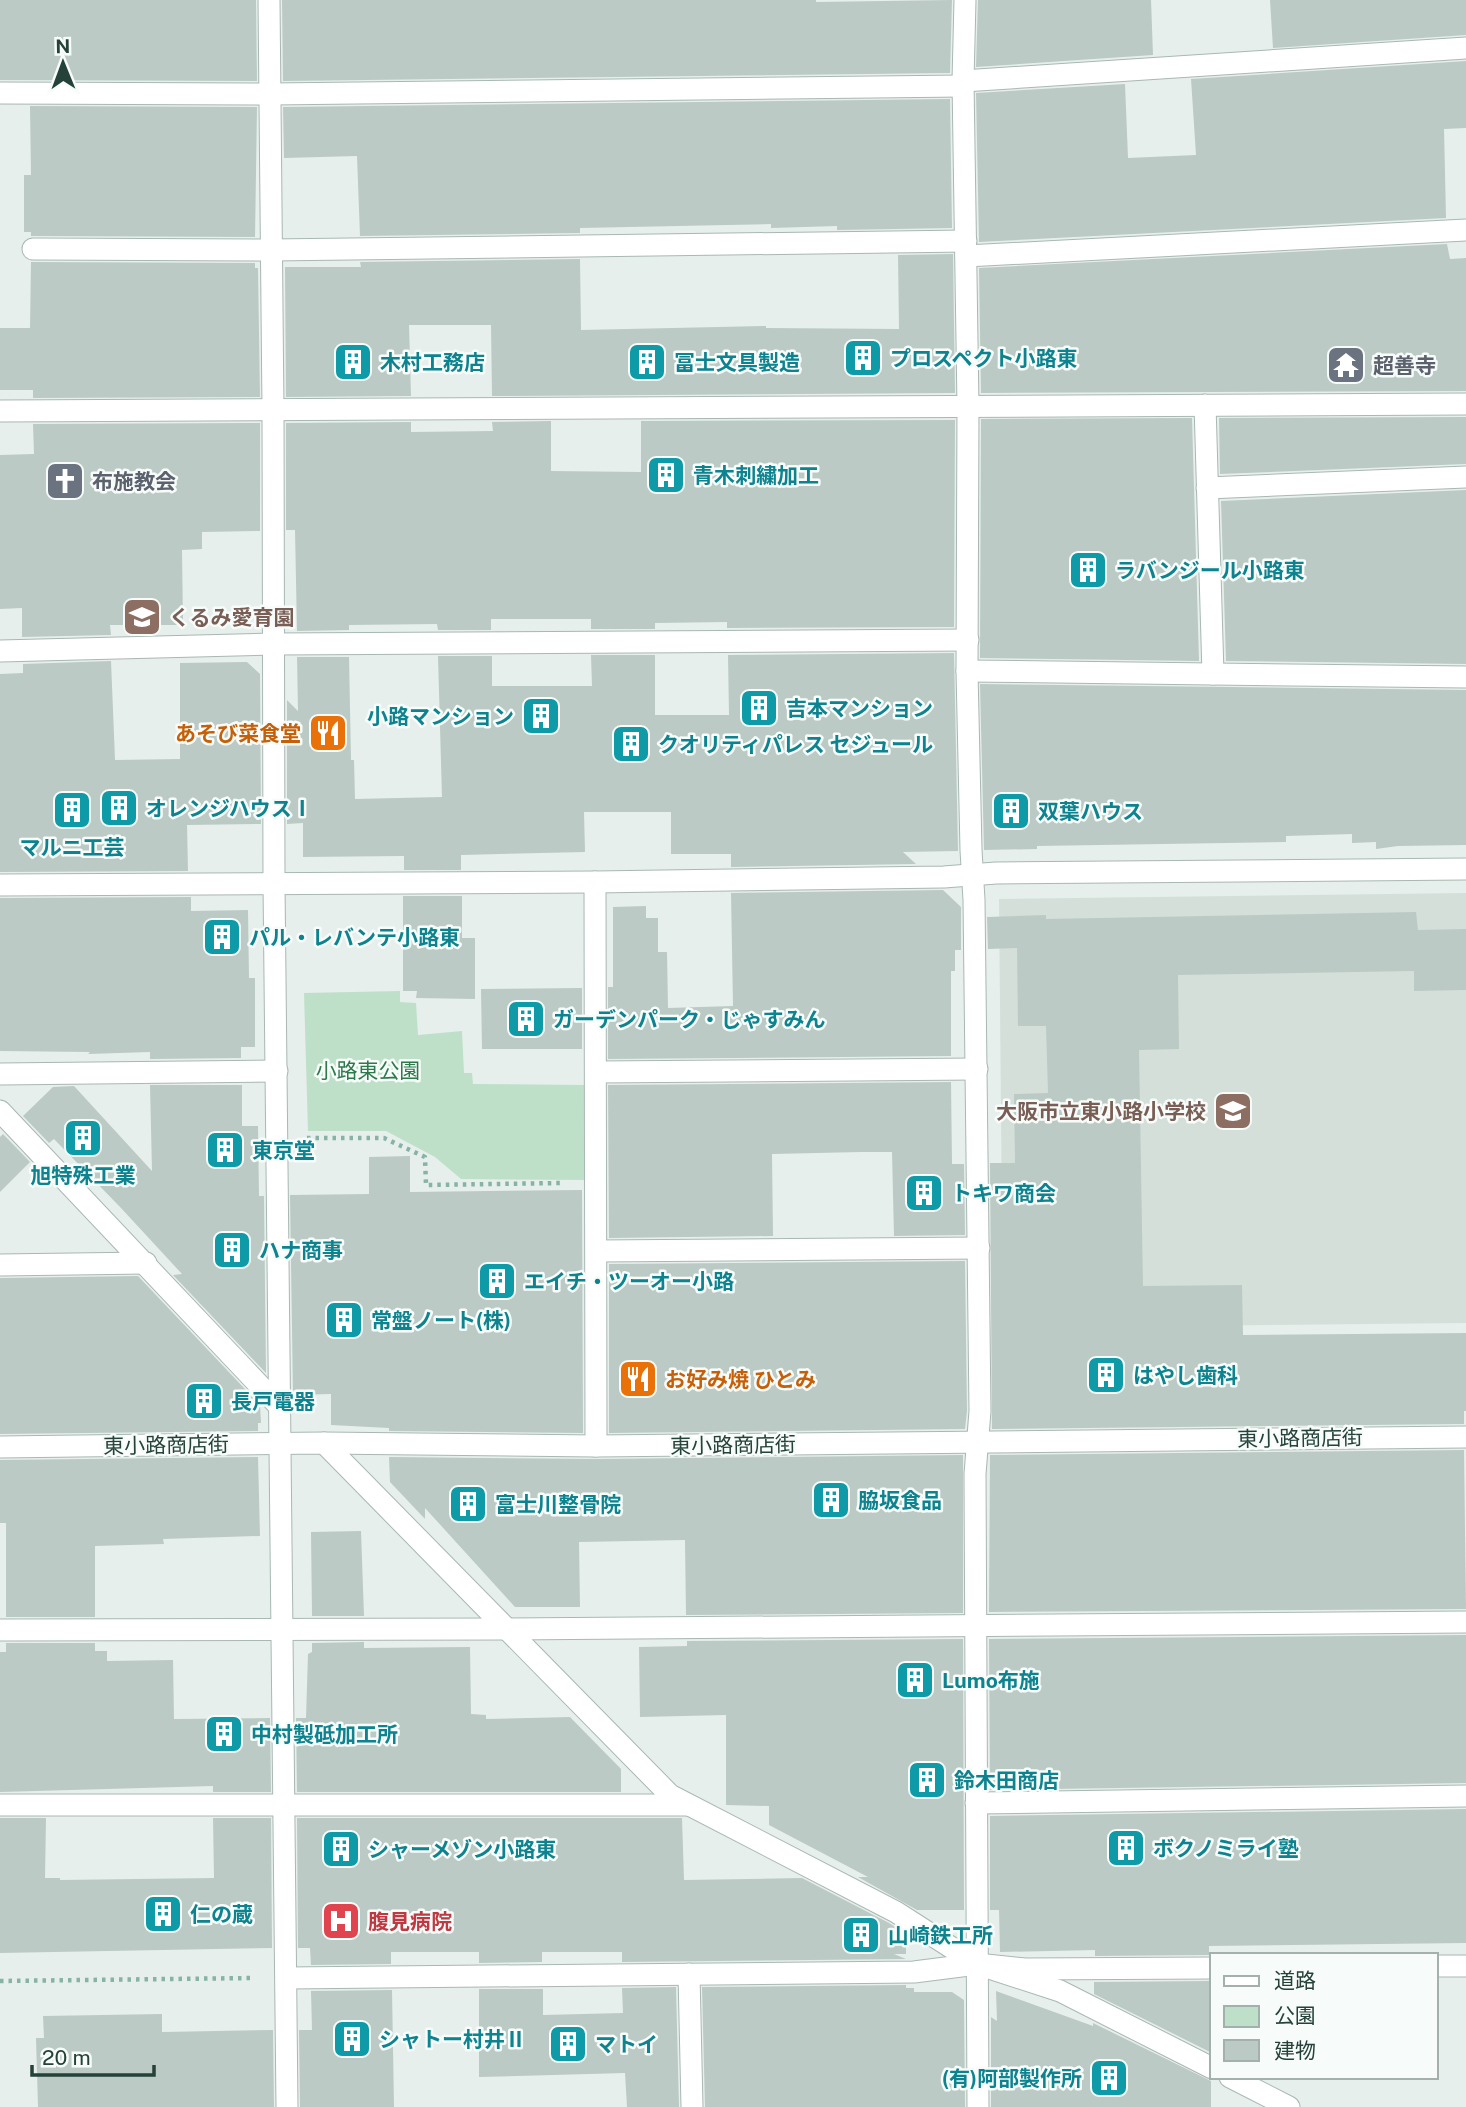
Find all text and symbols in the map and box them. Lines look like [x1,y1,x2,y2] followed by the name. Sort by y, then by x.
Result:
[28,28,98,98] north arrow
[55,35,70,57] text: N
[842,337,884,379] building icon: プロスペクト小路東
[332,341,374,383] building icon: 木村工務店
[626,341,668,383] building icon: 冨士文具製造
[1325,344,1367,386] temple icon: 超善寺
[890,346,1078,371] place label: プロスペクト小路東
[380,350,485,375] place label: 木村工務店
[674,350,800,375] place label: 冨士文具製造
[1373,353,1436,378] place label: 超善寺
[645,454,687,496] building icon: 青木刺繍加工
[44,460,86,502] church icon: 布施教会
[693,463,819,488] place label: 青木刺繍加工
[92,469,176,494] place label: 布施教会
[1067,549,1109,591] building icon: ラバンジール小路東
[1115,558,1305,583] place label: ラバンジール小路東
[121,596,163,638] school or university icon: くるみ愛育園
[169,605,295,630] place label: くるみ愛育園
[738,687,780,729] building icon: 吉本マンション
[520,695,562,737] building icon: 小路マンション
[786,696,933,721] place label: 吉本マンション
[367,704,514,729] place label: 小路マンション
[307,712,349,754] restaurant icon: あそび菜食堂
[175,721,301,746] place label: あそび菜食堂
[610,723,652,765] building icon: クオリティパレス セジュール
[658,732,933,757] place label: クオリティパレス セジュール
[98,787,140,829] building icon: オレンジハウスⅠ
[51,789,93,831] building icon: マルニ工芸
[990,790,1032,832] building icon: 双葉ハウス
[146,796,313,821] place label: オレンジハウスⅠ
[1038,799,1143,824] place label: 双葉ハウス
[20,835,125,860] place label: マルニ工芸
[201,916,243,958] building icon: パル・レバンテ小路東
[249,925,460,950] place label: パル・レバンテ小路東
[505,998,547,1040] building icon: ガーデンパーク・じゃすみん
[553,1007,826,1032] place label: ガーデンパーク・じゃすみん
[316,1058,421,1083] park label: 小路東公園
[1212,1090,1254,1132] school or university icon: 大阪市立東小路小学校
[996,1099,1206,1124] place label: 大阪市立東小路小学校
[62,1117,104,1159] building icon: 旭特殊工業
[204,1129,246,1171] building icon: 東京堂
[252,1138,315,1163] place label: 東京堂
[31,1163,136,1188] place label: 旭特殊工業
[903,1172,945,1214] building icon: トキワ商会
[951,1181,1056,1206] place label: トキワ商会
[211,1229,253,1271] building icon: ハナ商事
[259,1238,343,1263] place label: ハナ商事
[476,1260,518,1302] building icon: エイチ・ツーオー小路
[524,1269,734,1294] place label: エイチ・ツーオー小路
[323,1299,365,1341] building icon: 常盤ノート(株)
[371,1308,511,1333] place label: 常盤ノート(株)
[1085,1354,1127,1396] building icon: はやし歯科
[617,1358,659,1400] restaurant icon: お好み焼 ひとみ
[1133,1363,1238,1388] place label: はやし歯科
[665,1367,816,1392] place label: お好み焼 ひとみ
[183,1380,225,1422] building icon: 長戸電器
[231,1389,315,1414] place label: 長戸電器
[1237,1424,1363,1452] street label: 東小路商店街
[103,1431,229,1459] street label: 東小路商店街
[670,1431,796,1459] street label: 東小路商店街
[810,1479,852,1521] building icon: 脇坂食品
[447,1483,489,1525] building icon: 富士川整骨院
[858,1488,942,1513] place label: 脇坂食品
[495,1492,621,1517] place label: 富士川整骨院
[894,1659,936,1701] building icon: Lumo布施
[942,1668,1040,1693] place label: Lumo布施
[203,1713,245,1755] building icon: 中村製砥加工所
[251,1722,398,1747] place label: 中村製砥加工所
[906,1759,948,1801] building icon: 鈴木田商店
[954,1768,1059,1793] place label: 鈴木田商店
[1105,1827,1147,1869] building icon: ボクノミライ塾
[320,1828,362,1870] building icon: シャーメゾン小路東
[1153,1836,1299,1861] place label: ボクノミライ塾
[368,1837,556,1862] place label: シャーメゾン小路東
[142,1893,184,1935] building icon: 仁の蔵
[320,1900,362,1942] hospital icon: 腹見病院
[190,1902,253,1927] place label: 仁の蔵
[368,1909,452,1934] place label: 腹見病院
[840,1914,882,1956] building icon: 山崎鉄工所
[888,1923,993,1948] place label: 山崎鉄工所
[1210,1953,1438,2079] legend
[1274,1968,1316,1993] text: 道路
[1274,2003,1316,2028] text: 公園
[331,2018,373,2060] building icon: シャトー村井Ⅱ
[547,2023,589,2065] building icon: マトイ
[379,2027,526,2052] place label: シャトー村井Ⅱ
[595,2032,658,2057] place label: マトイ
[32,2034,154,2078] scale bar
[1274,2038,1316,2063] text: 建物
[42,2045,91,2070] text: 20 m
[1088,2057,1130,2099] building icon: (有)阿部製作所
[942,2066,1082,2091] place label: (有)阿部製作所

